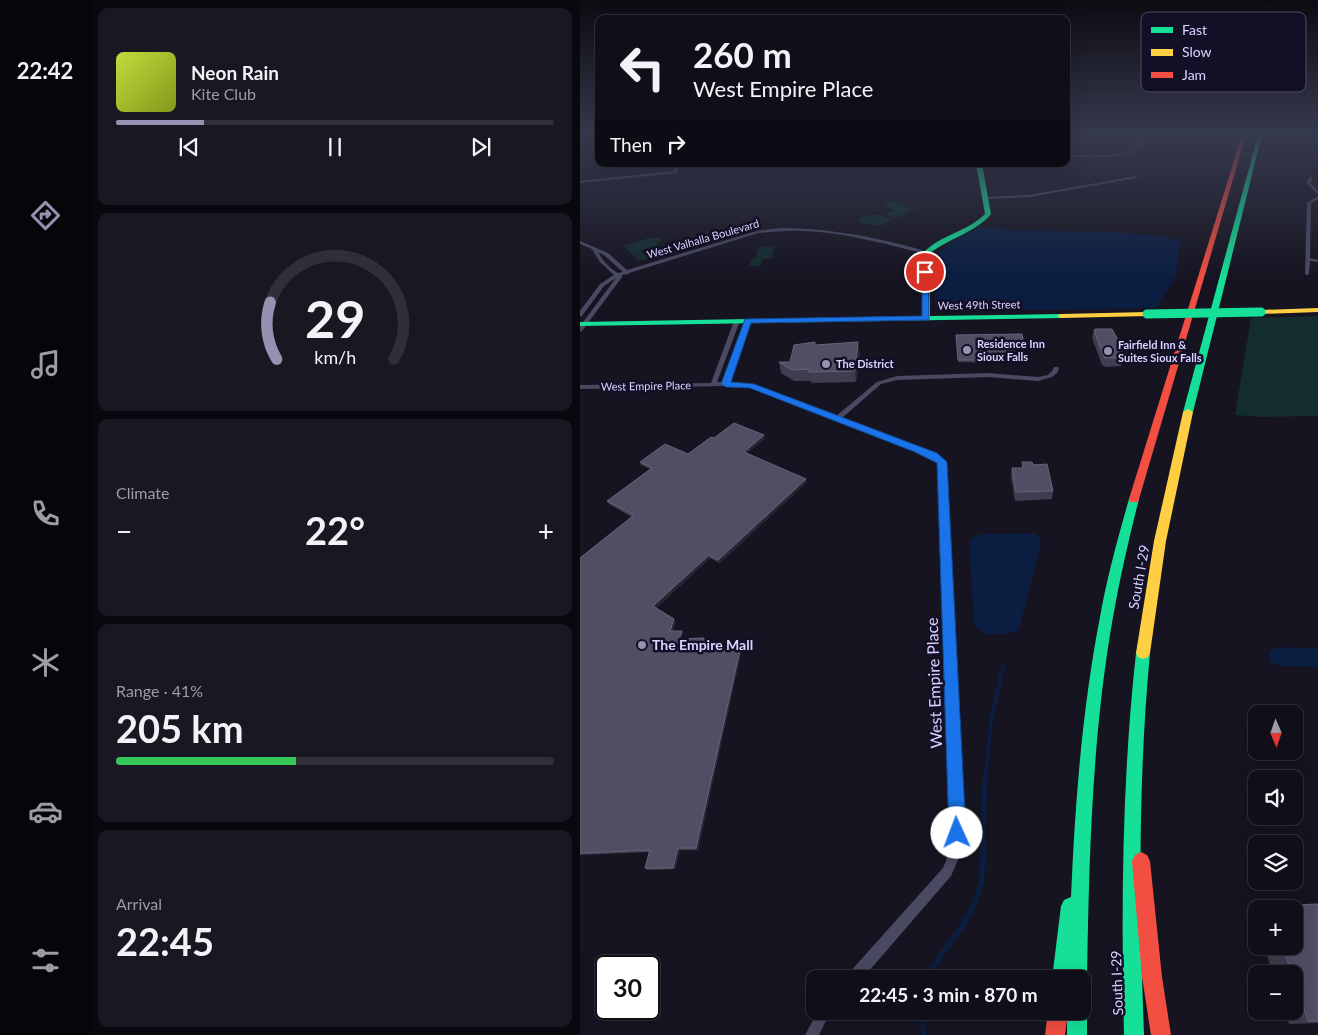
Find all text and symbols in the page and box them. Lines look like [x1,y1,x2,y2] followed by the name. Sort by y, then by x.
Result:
[1141,12,1306,92] legend
[1182,21,1207,38] text: Fast
[693,33,792,75] text: 260 m
[610,35,675,100] icon: left
[1182,43,1212,60] text: Slow
[17,57,73,84] text: 22:42
[191,61,279,84] text: Neon Rain
[1182,66,1206,83] text: Jam
[693,75,873,102] text: West Empire Place
[191,84,256,103] text: Kite Club
[662,130,690,158] icon: right
[175,133,203,161] icon: previous
[321,133,349,161] icon: pause
[467,133,495,161] icon: next
[610,133,652,156] text: Then
[28,198,63,233] icon: directions
[645,216,760,261] street label: West Valhalla Boulevard
[904,251,946,293] pin
[911,258,939,286] icon: arrive
[305,287,365,349] text: 29
[938,297,1021,312] street label: West 49th Street
[977,337,1045,363] place label: Residence Inn Sioux Falls
[1118,338,1202,364] place label: Fairfield Inn & Suites Sioux Falls
[961,344,973,356] marker: Residence Inn Sioux Falls
[1102,345,1114,357] marker: Fairfield Inn & Suites Sioux Falls
[314,346,356,368] text: km/h
[28,347,63,382] icon: music
[836,357,894,370] place label: The District
[820,358,832,370] marker: The District
[601,378,691,393] street label: West Empire Place
[116,483,169,502] text: Climate
[28,496,63,531] icon: phone
[305,507,365,553] text: 22°
[116,514,132,548] text: −
[538,514,554,548] text: +
[1124,543,1153,610] street label: South I-29
[922,617,945,749] street label: West Empire Place
[652,636,753,653] place label: The Empire Mall
[636,639,648,651] marker: The Empire Mall
[28,645,63,680] icon: climate
[116,681,203,700] text: Range · 41%
[116,705,244,751] text: 205 km
[1248,705,1302,760] north arrow
[1248,705,1303,1020] map controls
[1248,770,1303,825] button: sound
[28,794,63,829] icon: car
[930,806,982,858] position arrow
[1248,835,1303,890] button: layers
[116,894,162,913] text: Arrival
[1248,900,1303,955] button: +
[116,918,214,964] text: 22:45
[28,943,63,978] icon: filters
[1107,950,1126,1016] street label: South I-29
[595,955,660,1020] speed limit sign: 30
[1248,965,1303,1020] button: −
[859,983,1038,1006] text: 22:45 · 3 min · 870 m

